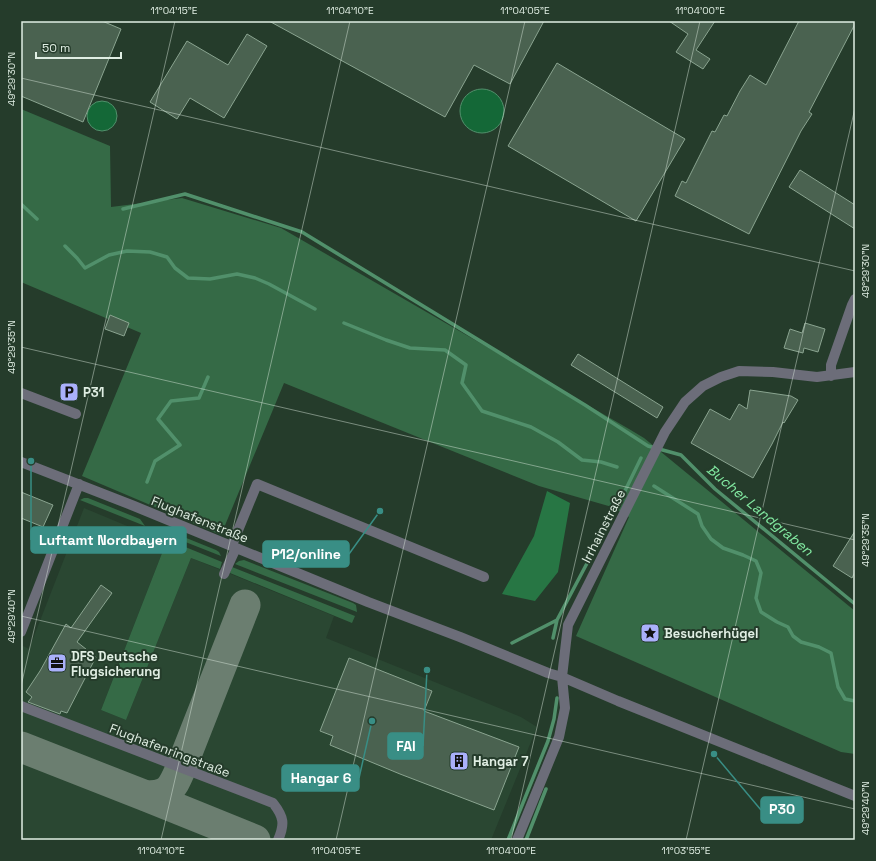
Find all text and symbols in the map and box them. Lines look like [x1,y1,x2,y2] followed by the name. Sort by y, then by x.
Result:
[150,4,198,17] text: 11°04'15"E
[326,4,374,17] text: 11°04'10"E
[500,4,550,17] text: 11°04'05"E
[675,4,725,17] text: 11°04'00"E
[36,34,121,60] scale bar
[42,40,70,56] text: 50 m
[5,52,18,106] text: 49°29'30"N
[859,244,872,298] text: 49°29'30"N
[5,320,18,374] text: 49°29'35"N
[58,381,80,403] parking icon: P31
[83,384,105,401] place label: P31
[703,460,817,560] water label: Bucher Landgraben
[578,487,629,566] street label: Irrhainstraße
[149,492,251,547] street label: Flughafenstraße
[859,513,872,567] text: 49°29'35"N
[31,527,186,553] callout: Luftamt Nordbayern
[39,531,177,549] text: Luftamt Nordbayern
[263,541,349,567] callout: P12/online
[271,545,341,563] text: P12/online
[5,589,18,643] text: 49°29'40"N
[639,622,661,644] place icon: Besucherhügel
[664,625,758,642] place label: Besucherhügel
[71,648,161,680] place label: DFS Deutsche Flugsicherung
[46,652,68,674] office icon: DFS Deutsche Flugsicherung
[107,720,232,781] street label: Flughafenringstraße
[388,733,423,759] callout: FAI
[396,737,416,755] text: FAI
[448,750,470,772] building icon: Hangar 7
[473,753,529,770] place label: Hangar 7
[282,765,359,791] callout: Hangar 6
[291,769,352,787] text: Hangar 6
[859,781,872,835] text: 49°29'40"N
[761,797,803,823] callout: P30
[769,800,795,818] text: P30
[137,844,185,857] text: 11°04'10"E
[311,844,361,857] text: 11°04'05"E
[486,844,536,857] text: 11°04'00"E
[662,844,711,857] text: 11°03'55"E

